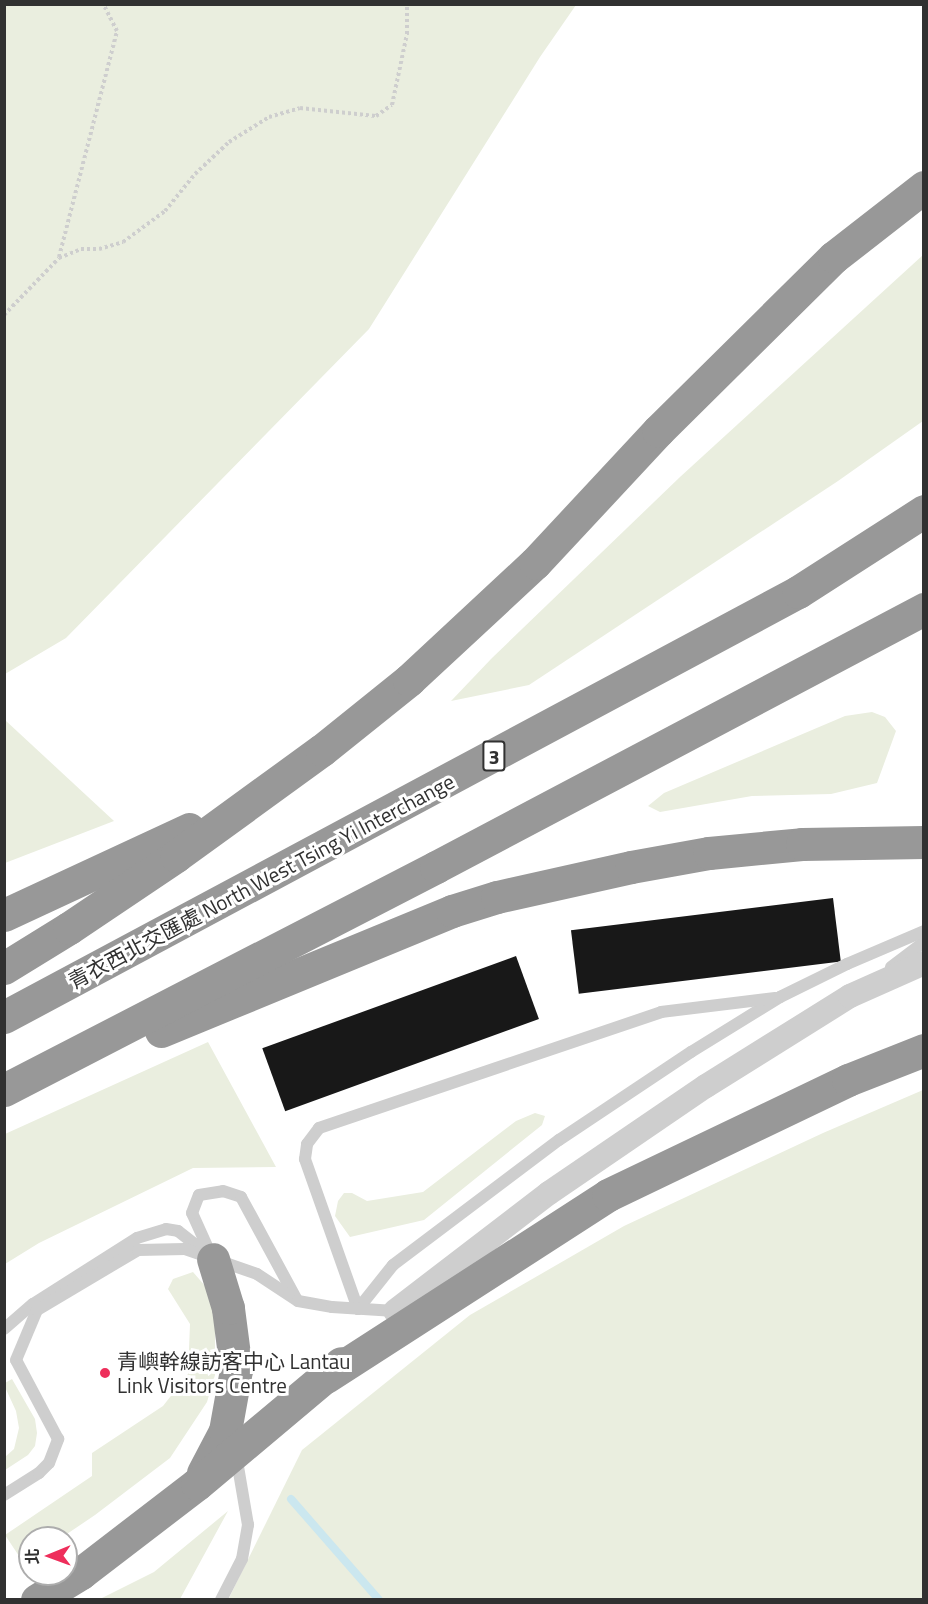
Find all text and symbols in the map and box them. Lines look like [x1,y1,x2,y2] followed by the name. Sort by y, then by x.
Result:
[482,739,506,773] road number: 3
[64,768,458,994] street label: 青衣西北交匯處 North West Tsing Yi Interchange
[117,1348,350,1398] place label: 青嶼幹線訪客中心 Lantau Link Visitors Centre
[98,1366,112,1380] marker: 青嶼幹線訪客中心 Lantau Link Visitors Centre
[18,1526,78,1586] north arrow
[20,1548,44,1565] text: 北

